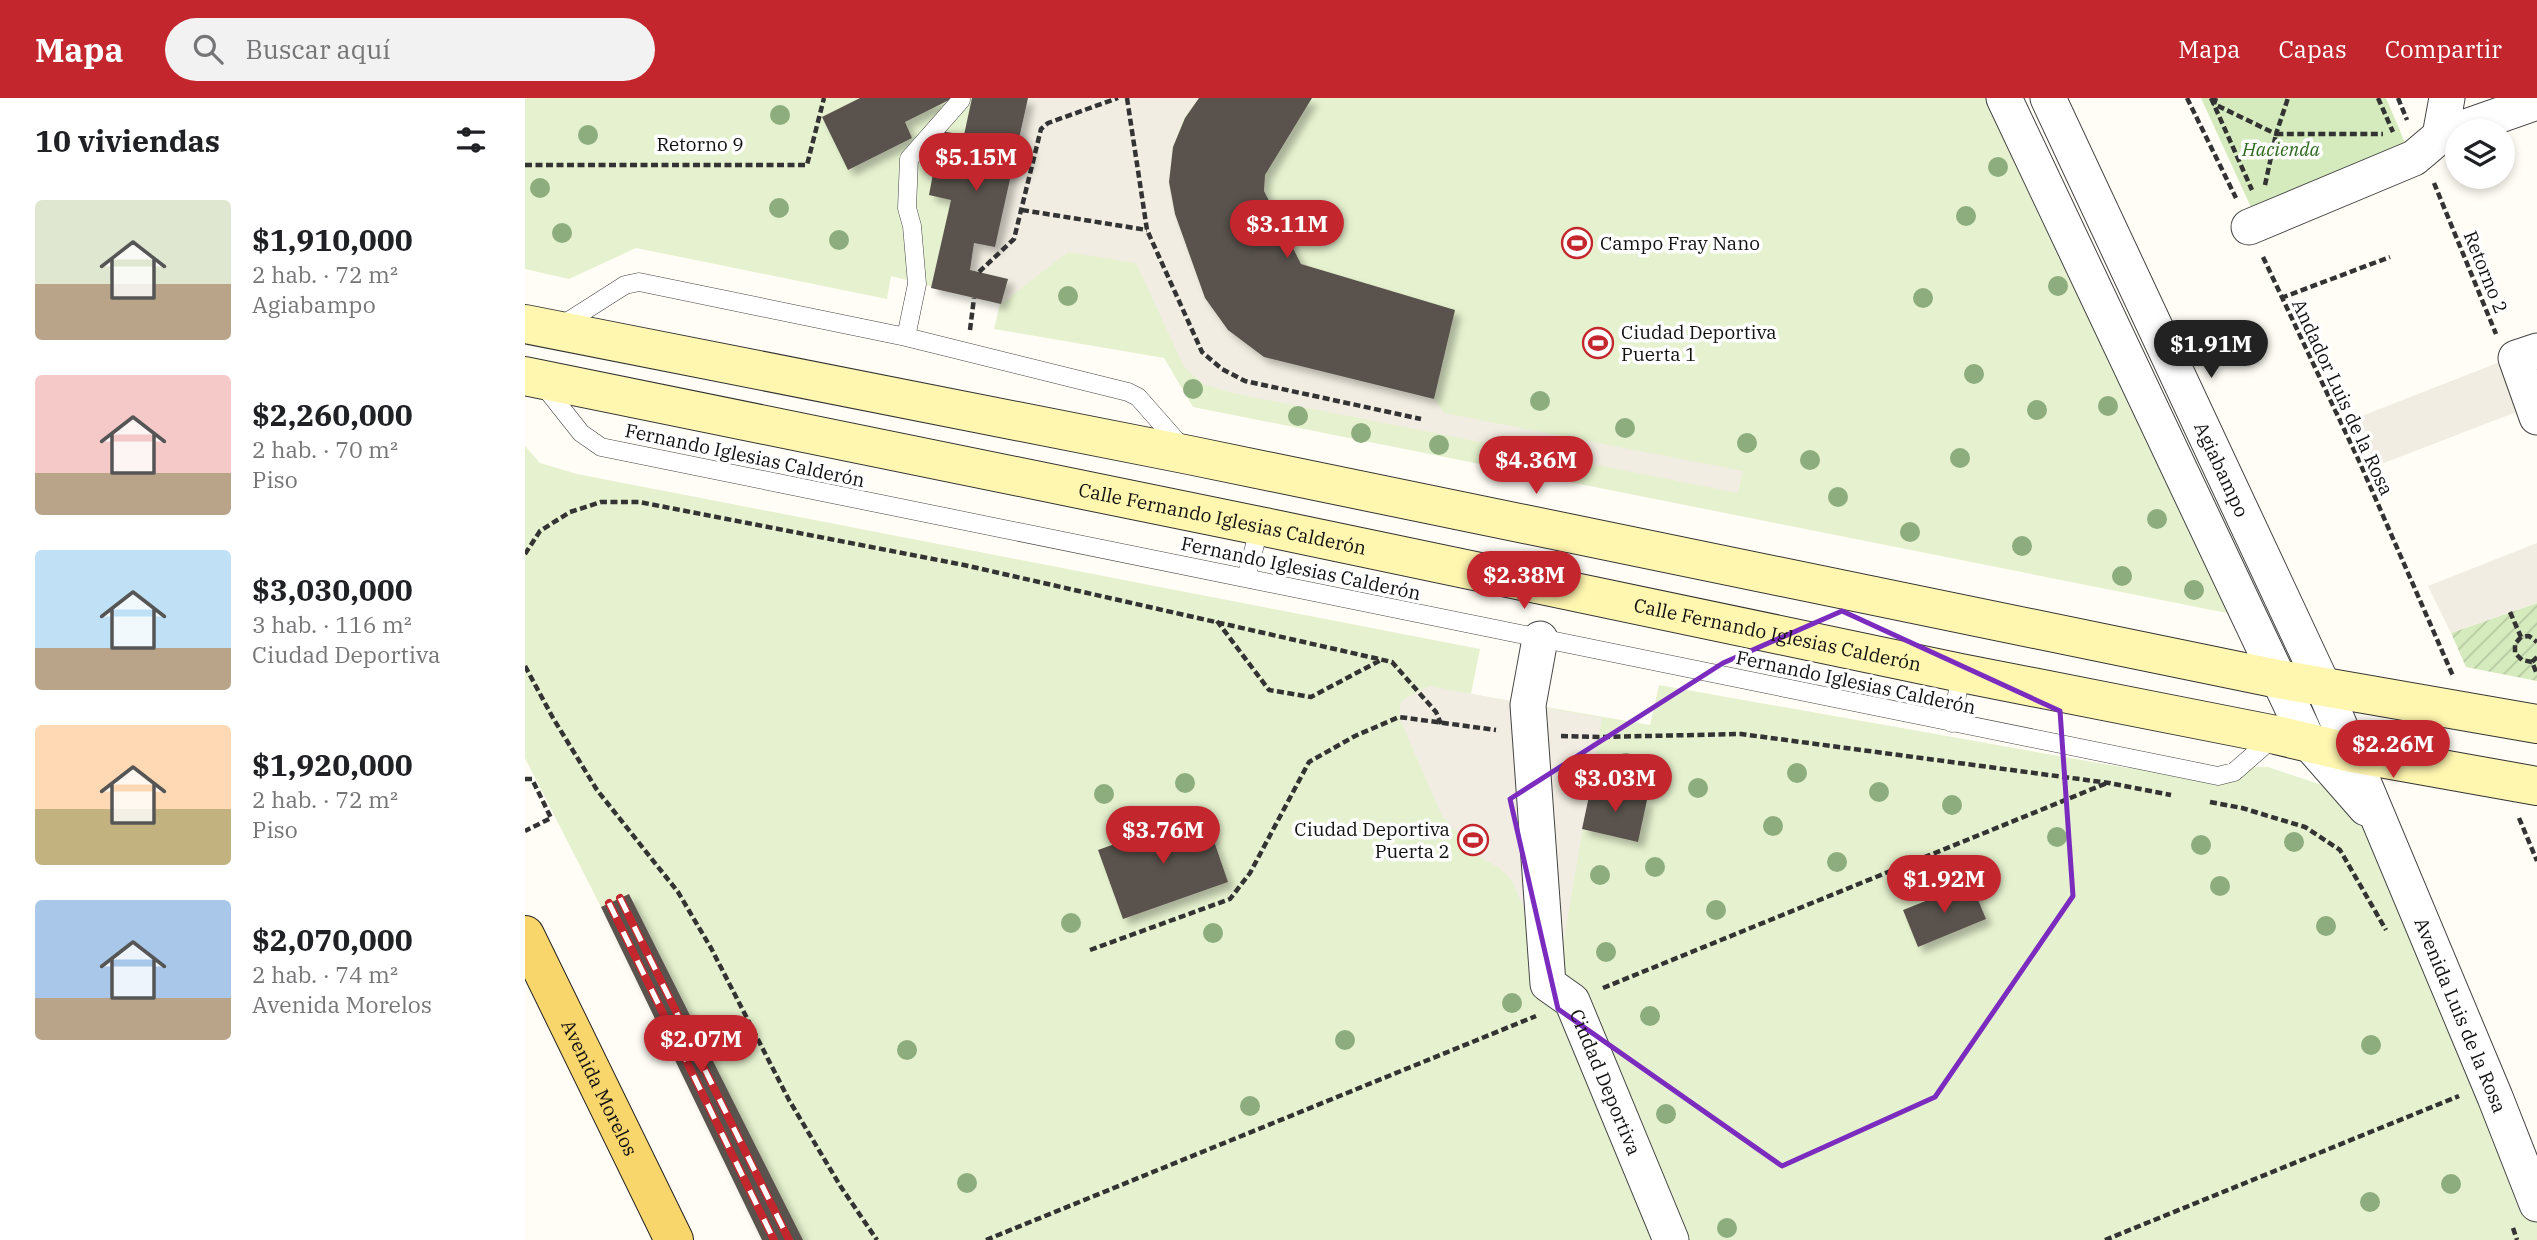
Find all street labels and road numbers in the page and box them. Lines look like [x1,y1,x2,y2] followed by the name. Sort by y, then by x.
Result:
[656,132,744,156] street label: Retorno 9
[2459,227,2513,317] street label: Retorno 2
[2287,295,2399,499] street label: Andador Luis de la Rosa
[623,418,867,492] street label: Fernando Iglesias Calderón
[2189,418,2254,521] street label: Agiabampo
[1077,477,1369,560] street label: Calle Fernando Iglesias Calderón
[1179,531,1423,605] street label: Fernando Iglesias Calderón
[1632,593,1924,676] street label: Calle Fernando Iglesias Calderón
[1734,645,1978,719] street label: Fernando Iglesias Calderón
[2409,914,2512,1116] street label: Avenida Luis de la Rosa
[1565,1006,1646,1159] street label: Ciudad Deportiva
[556,1016,643,1160] street label: Avenida Morelos

